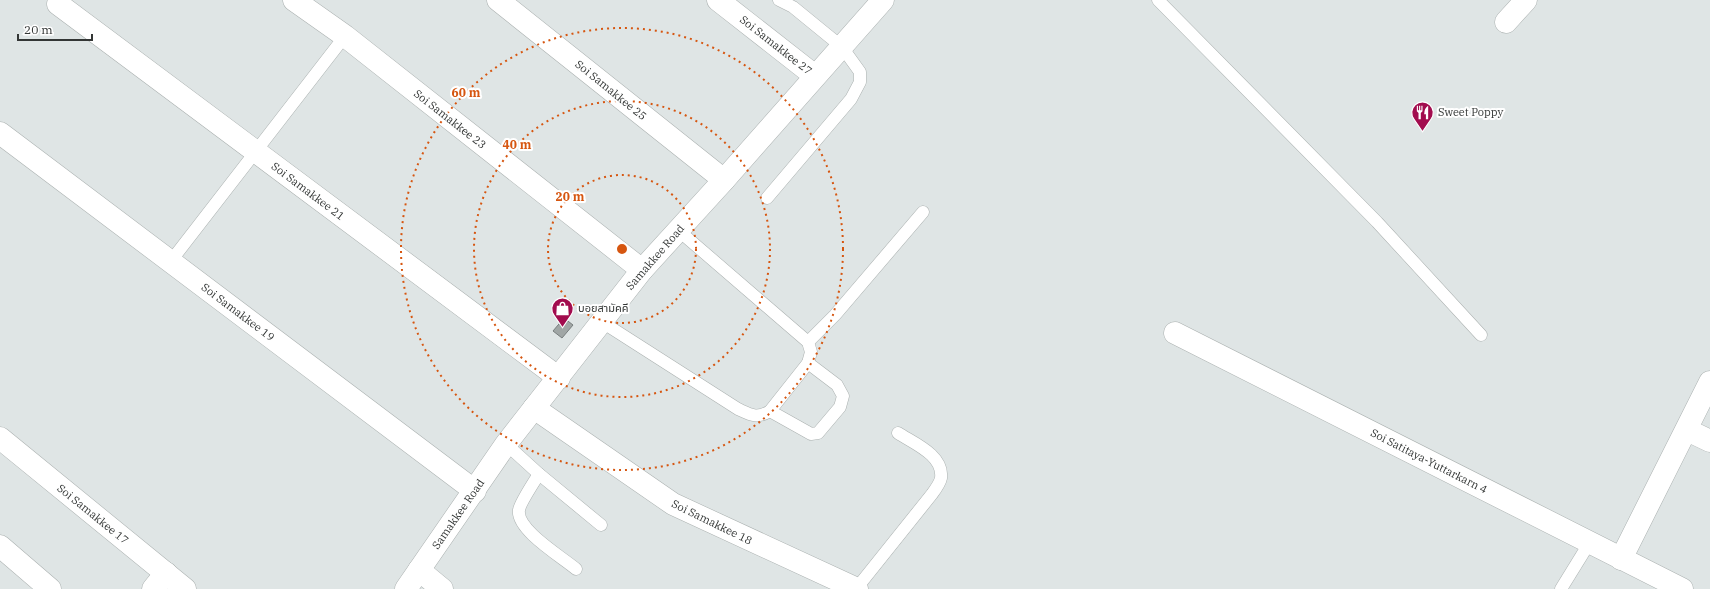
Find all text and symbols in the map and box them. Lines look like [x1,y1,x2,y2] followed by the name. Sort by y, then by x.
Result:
[737,12,815,78] street label: Soi Samakkee 27
[18,16,92,42] scale bar
[24,22,53,37] text: 20 m
[572,57,650,123] street label: Soi Samakkee 25
[452,85,481,100] text: 60 m
[411,86,489,152] street label: Soi Samakkee 23
[1410,99,1436,132] restaurant icon: Sweet Poppy
[1438,105,1503,119] place label: Sweet Poppy
[503,137,532,152] text: 40 m
[269,159,347,223] street label: Soi Samakkee 21
[556,189,585,204] text: 20 m
[623,221,687,293] street label: Samakkee Road
[615,242,629,256] centre of rings
[199,280,277,344] street label: Soi Samakkee 19
[550,295,576,328] shop icon: บอยสามัคคี
[578,301,629,315] place label: บอยสามัคคี
[1368,425,1490,497] street label: Soi Satitaya-Yuttarkarn 4
[429,476,487,552] street label: Samakkee Road
[54,481,132,547] street label: Soi Samakkee 17
[669,496,755,548] street label: Soi Samakkee 18

